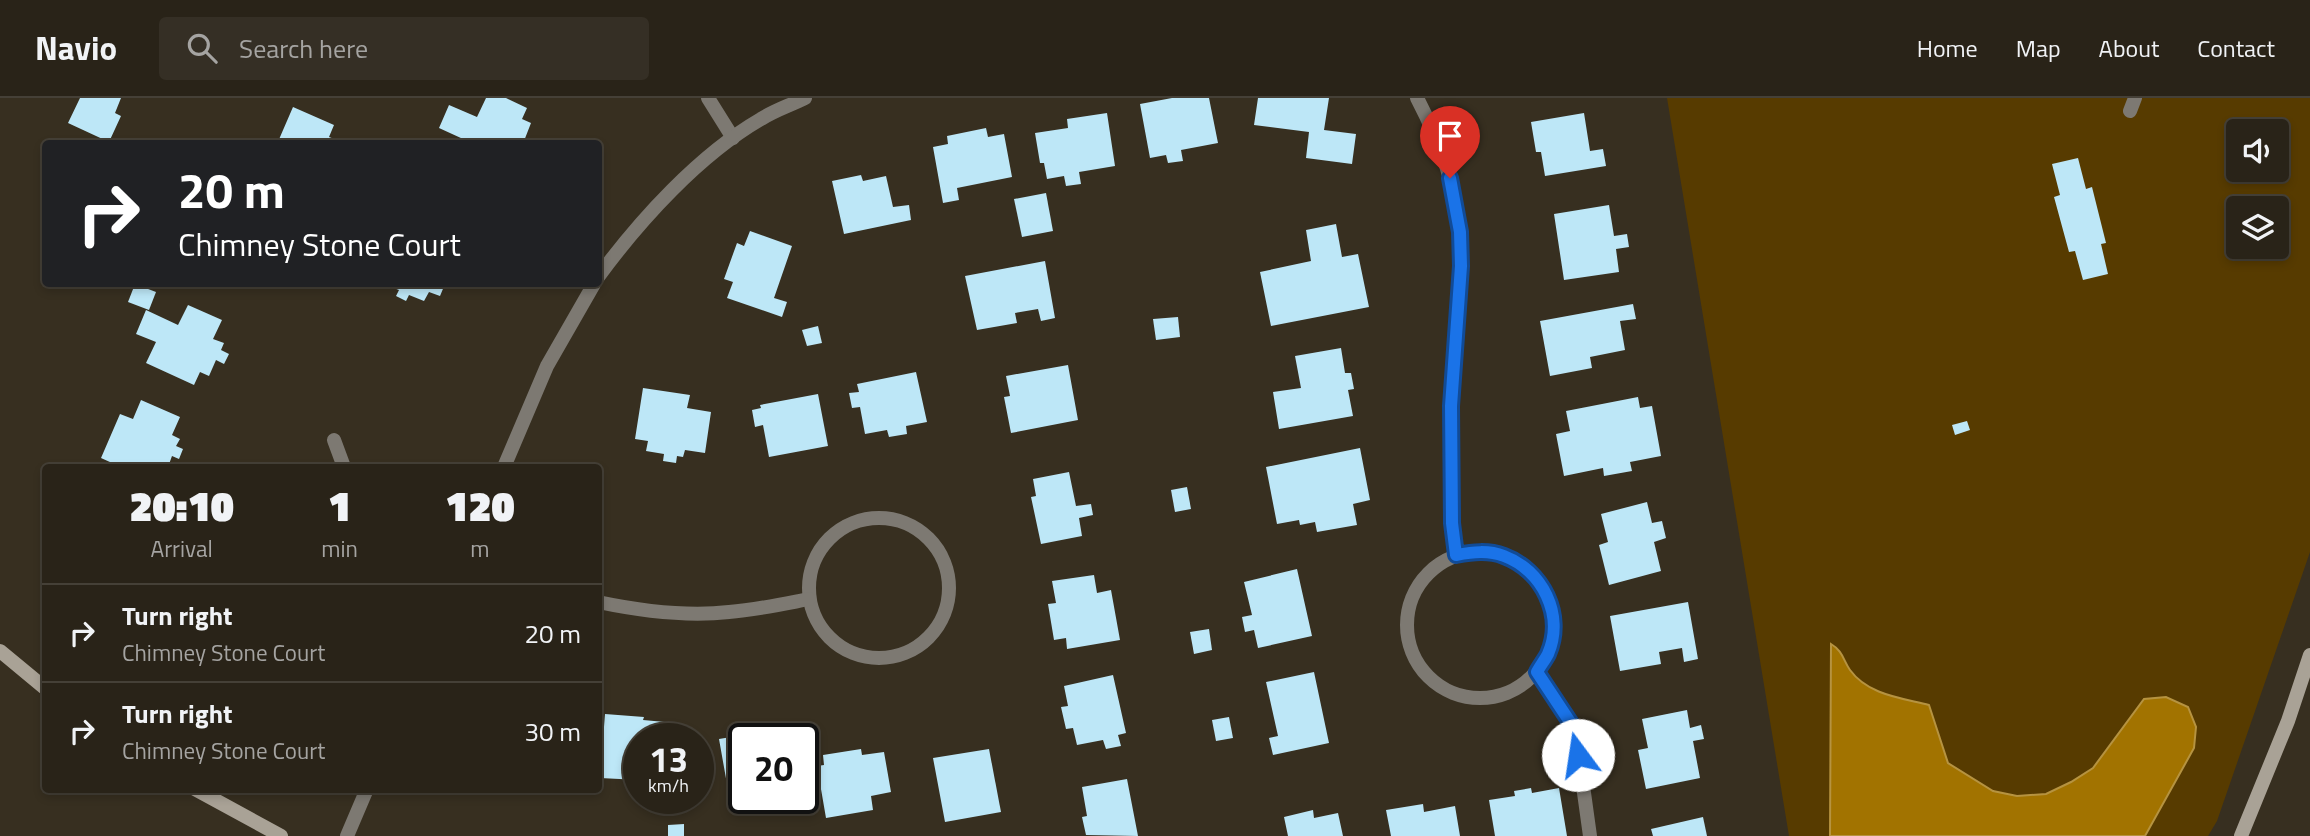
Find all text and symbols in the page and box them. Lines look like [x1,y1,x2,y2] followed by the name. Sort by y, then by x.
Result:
[159,17,649,80] search box
[35,23,117,73] text: Navio
[183,29,221,67] icon: search
[239,29,368,68] text: Search here
[1917,30,1978,66] text: Home
[2016,30,2061,66] text: Map
[2099,30,2159,66] text: About
[2197,30,2275,66] text: Contact
[1420,106,1480,178] pin
[1431,117,1469,155] icon: arrive
[2226,119,2289,259] map controls
[2226,119,2289,182] button: sound
[178,152,285,227] text: 20 m
[63,168,154,259] icon: right
[2226,196,2289,259] button: layers
[178,220,461,268] text: Chimney Stone Court
[129,473,234,537] text: 20:10
[328,473,351,537] text: 1
[445,473,515,537] text: 120
[150,531,213,566] text: Arrival
[321,531,358,566] text: min
[470,531,490,566] text: m
[122,596,233,635] text: Turn right
[63,614,101,652] icon: right
[524,614,581,653] text: 20 m
[122,635,325,670] text: Chimney Stone Court
[122,694,233,733] text: Turn right
[63,712,101,750] icon: right
[524,712,581,751] text: 30 m
[1541,718,1615,792] position arrow
[728,723,819,814] speed limit sign: 20
[649,732,688,786] text: 13
[122,733,325,768] text: Chimney Stone Court
[648,772,689,799] text: km/h

